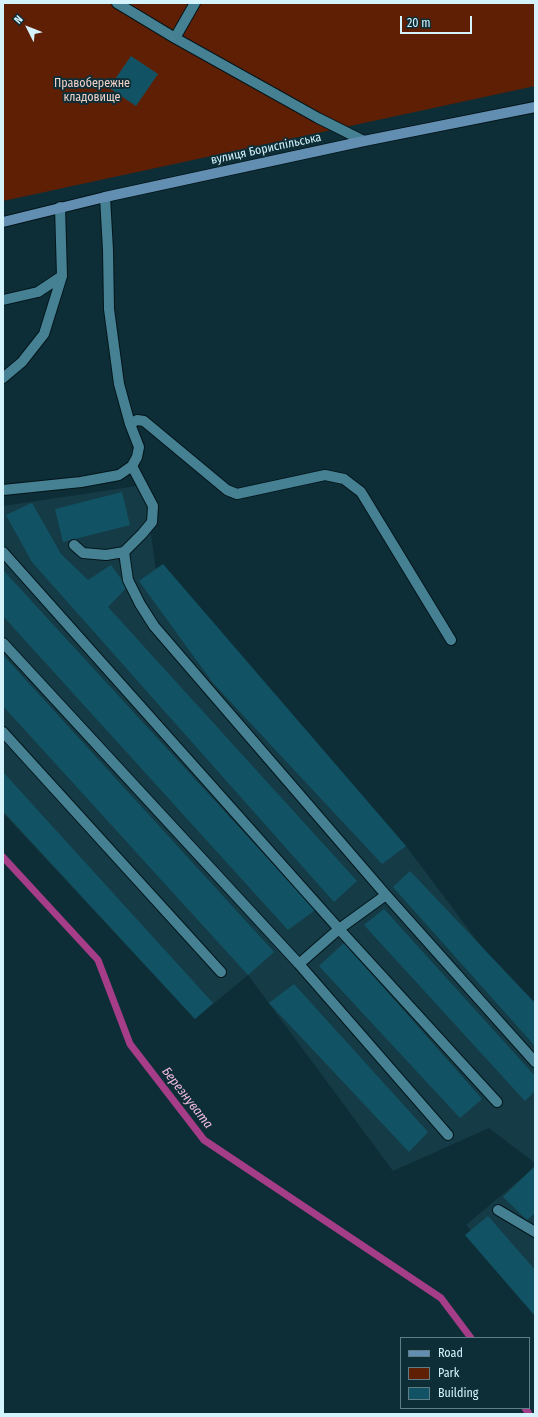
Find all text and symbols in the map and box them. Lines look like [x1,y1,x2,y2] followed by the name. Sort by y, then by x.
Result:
[8,8,48,48] north arrow
[402,8,474,34] scale bar
[12,13,26,26] text: N
[407,16,431,30] text: 20 m
[54,77,130,105] park label: Правобережне кладовище
[209,130,323,168] street label: вулиця Бориспільська
[158,1064,216,1132] water label: Березнувата
[400,1337,530,1409] legend
[438,1346,463,1360] text: Road
[438,1366,459,1380] text: Park
[438,1386,478,1400] text: Building

